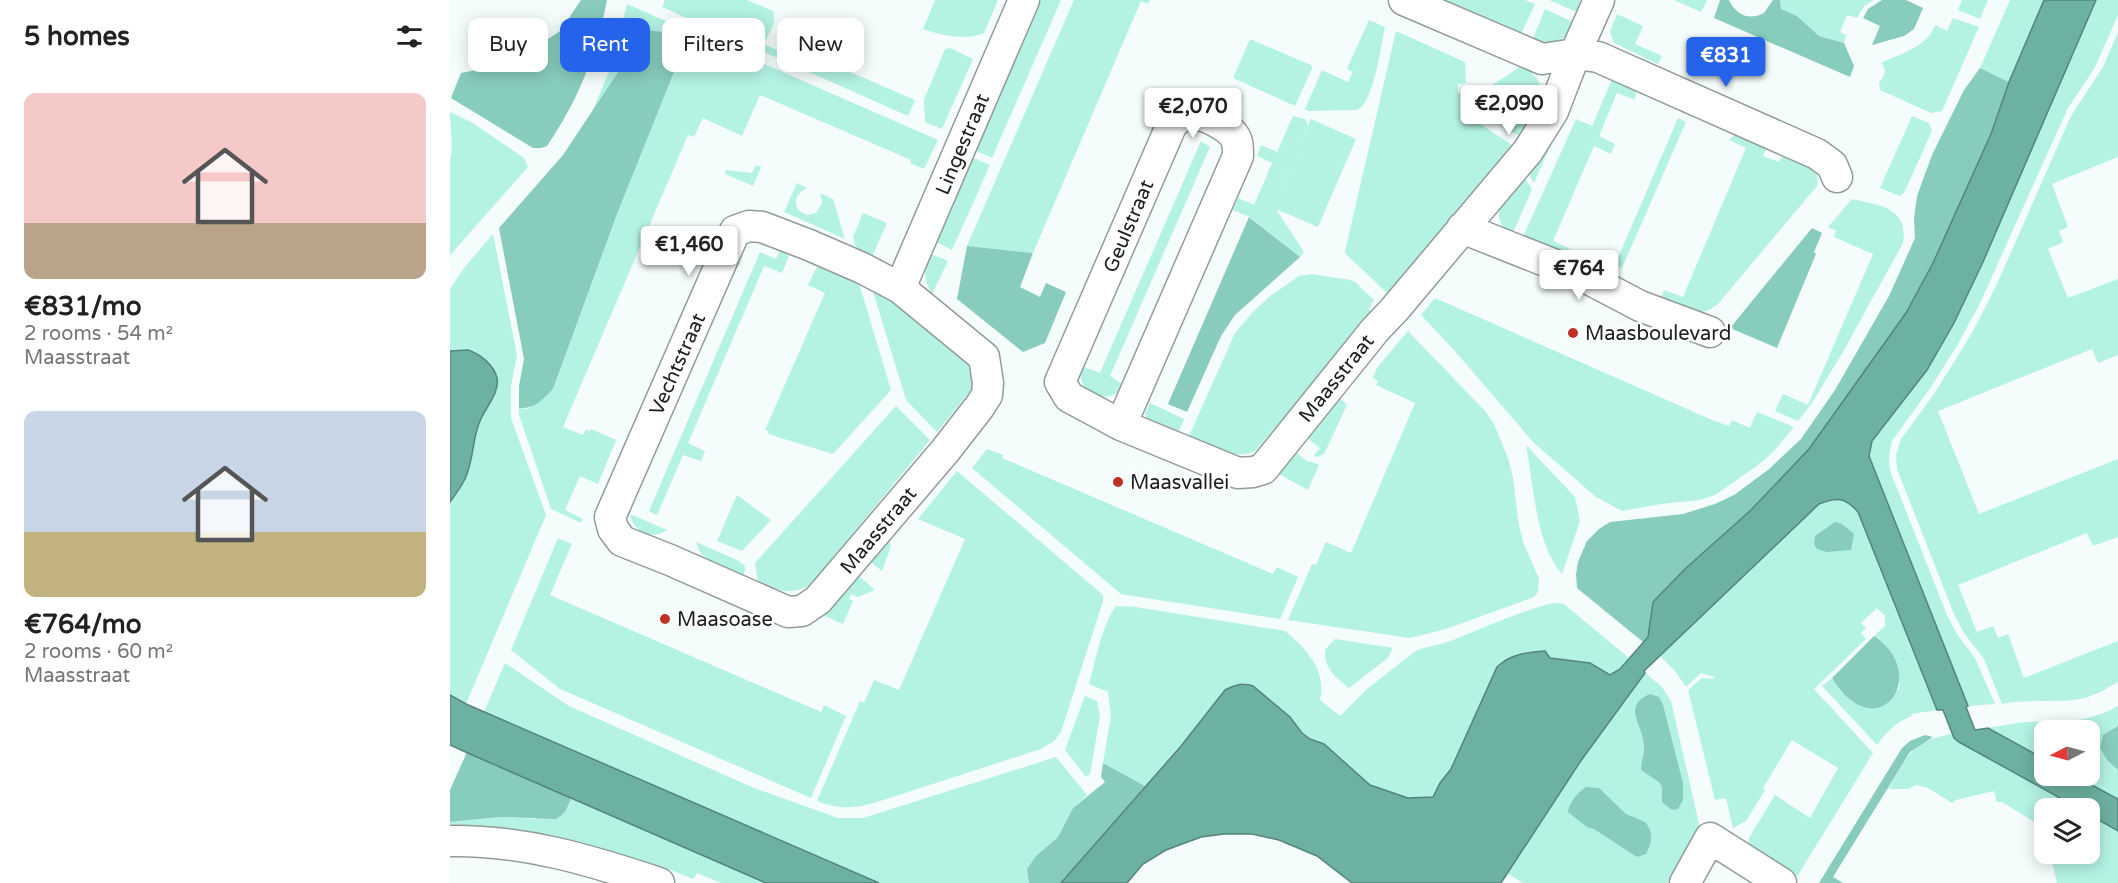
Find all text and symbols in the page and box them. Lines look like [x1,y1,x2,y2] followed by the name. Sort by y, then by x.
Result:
[468,18,548,72] chip: Buy
[560,18,650,72] chip: Rent
[662,18,765,72] chip: Filters
[777,18,864,72] chip: New
[393,20,426,53] icon: filters
[24,21,130,52] text: 5 homes
[1690,37,1762,88] pin: €831
[1700,44,1752,68] text: €831
[1460,85,1558,136] pin: €2,090
[1144,88,1242,139] pin: €2,070
[931,90,995,198] street label: Lingestraat
[1474,92,1544,116] text: €2,090
[1158,95,1228,119] text: €2,070
[171,132,279,240] icon: home
[1099,176,1159,276] street label: Geulstraat
[640,226,738,277] pin: €1,460
[655,233,723,257] text: €1,460
[1543,250,1615,301] pin: €764
[1553,257,1605,281] text: €764
[24,291,142,322] text: €831/mo
[645,309,711,419] street label: Vechtstraat
[24,322,173,346] text: 2 rooms · 54 m²
[1585,322,1731,346] place label: Maasboulevard
[1566,326,1580,340] marker: Maasboulevard
[1294,330,1380,427] street label: Maasstraat
[24,346,130,370] text: Maasstraat
[171,450,279,558] icon: home
[1130,471,1229,495] place label: Maasvallei
[1111,475,1125,489] marker: Maasvallei
[835,482,922,579] street label: Maasstraat
[677,608,773,632] place label: Maasoase
[24,609,142,640] text: €764/mo
[658,612,672,626] marker: Maasoase
[24,640,173,664] text: 2 rooms · 60 m²
[24,664,130,688] text: Maasstraat
[2034,720,2100,786] north arrow
[2034,720,2100,864] map controls
[2034,798,2100,864] button: layers

